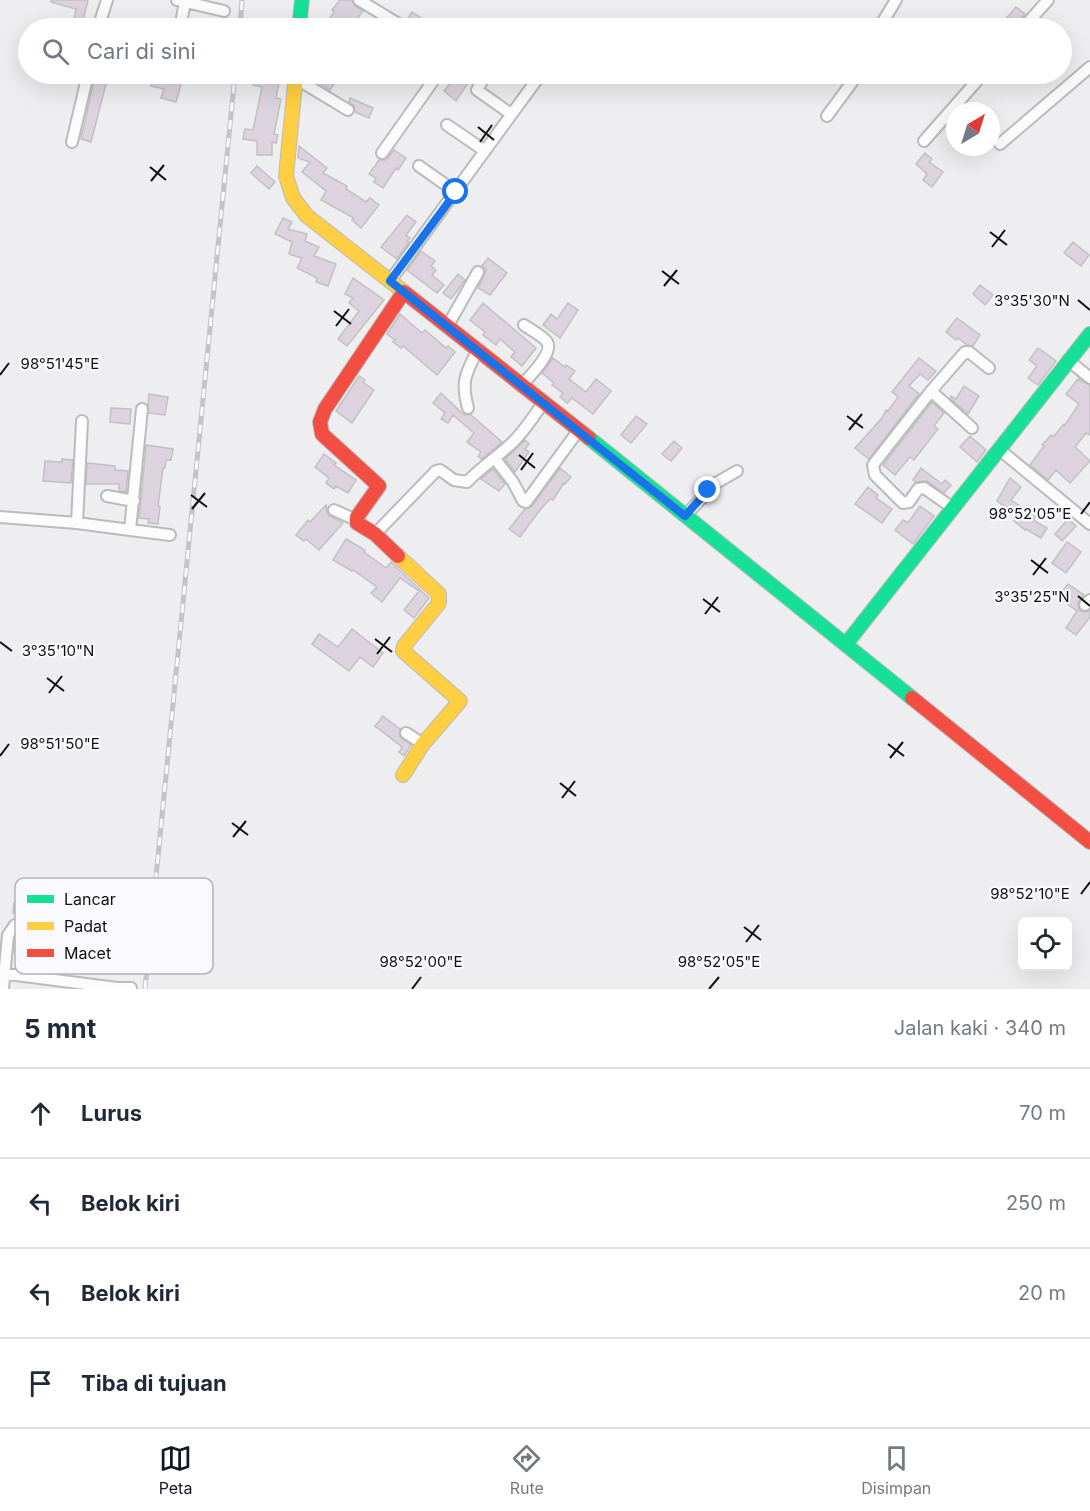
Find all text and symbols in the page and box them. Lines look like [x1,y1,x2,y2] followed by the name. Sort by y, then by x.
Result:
[18,18,1072,84] search box
[39,35,72,68] icon: search
[87,38,196,64] text: Cari di sini
[946,102,1000,156] north arrow
[442,178,468,204] route start
[994,291,1070,310] text: 3°35'30"N
[21,354,99,373] text: 98°51'45"E
[694,476,720,502] route end
[989,504,1071,523] text: 98°52'05"E
[994,587,1070,606] text: 3°35'25"N
[22,641,94,660] text: 3°35'10"N
[20,734,100,753] text: 98°51'50"E
[15,878,213,974] legend
[990,884,1070,903] text: 98°52'10"E
[64,889,116,909] text: Lancar
[64,916,107,936] text: Padat
[1018,917,1072,971] map controls
[1018,917,1072,971] button: locate
[64,943,111,963] text: Macet
[380,952,462,971] text: 98°52'00"E
[678,952,760,971] text: 98°52'05"E
[24,1013,96,1044] text: 5 mnt
[894,1016,1066,1040] text: Jalan kaki · 340 m
[24,1097,57,1130] icon: ahead
[81,1100,142,1126] text: Lurus
[1019,1101,1066,1125] text: 70 m
[24,1187,57,1220] icon: left
[81,1190,180,1216] text: Belok kiri
[1006,1191,1066,1215] text: 250 m
[24,1277,57,1310] icon: left
[81,1280,180,1306] text: Belok kiri
[1018,1281,1066,1305] text: 20 m
[24,1367,57,1400] icon: arrive
[81,1370,227,1396] text: Tiba di tujuan
[159,1442,192,1498] tab: Peta
[510,1442,544,1498] tab: Rute
[861,1442,931,1498] tab: Disimpan

